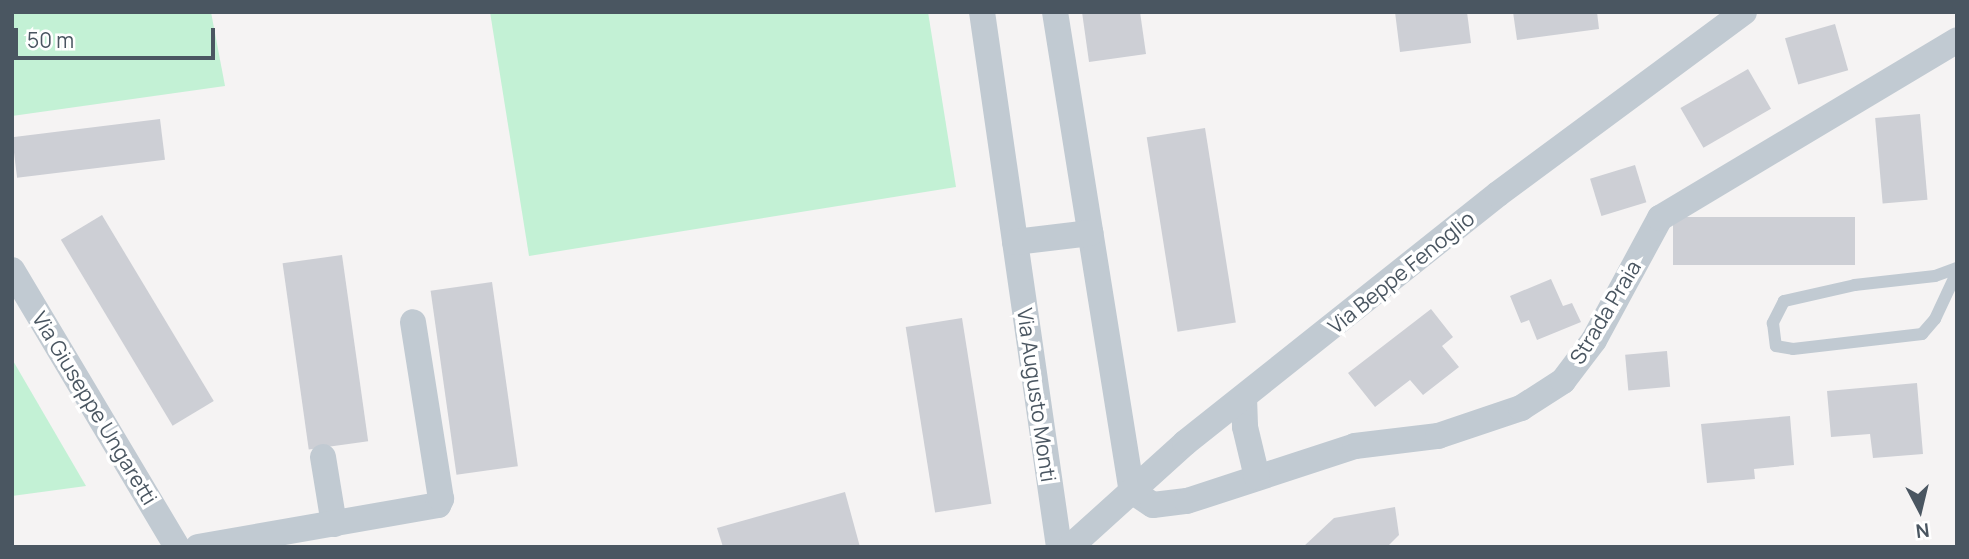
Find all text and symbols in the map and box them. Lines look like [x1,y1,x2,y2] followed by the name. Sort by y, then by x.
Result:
[18,14,219,58] scale bar
[27,26,74,54] text: 50 m
[1323,205,1479,339] street label: Via Beppe Fenoglio
[1564,256,1646,368] street label: Strada Praia
[1012,306,1062,484] street label: Via Augusto Monti
[27,307,163,509] street label: Via Giuseppe Ungaretti
[1885,475,1955,545] north arrow
[1914,517,1931,545] text: N

